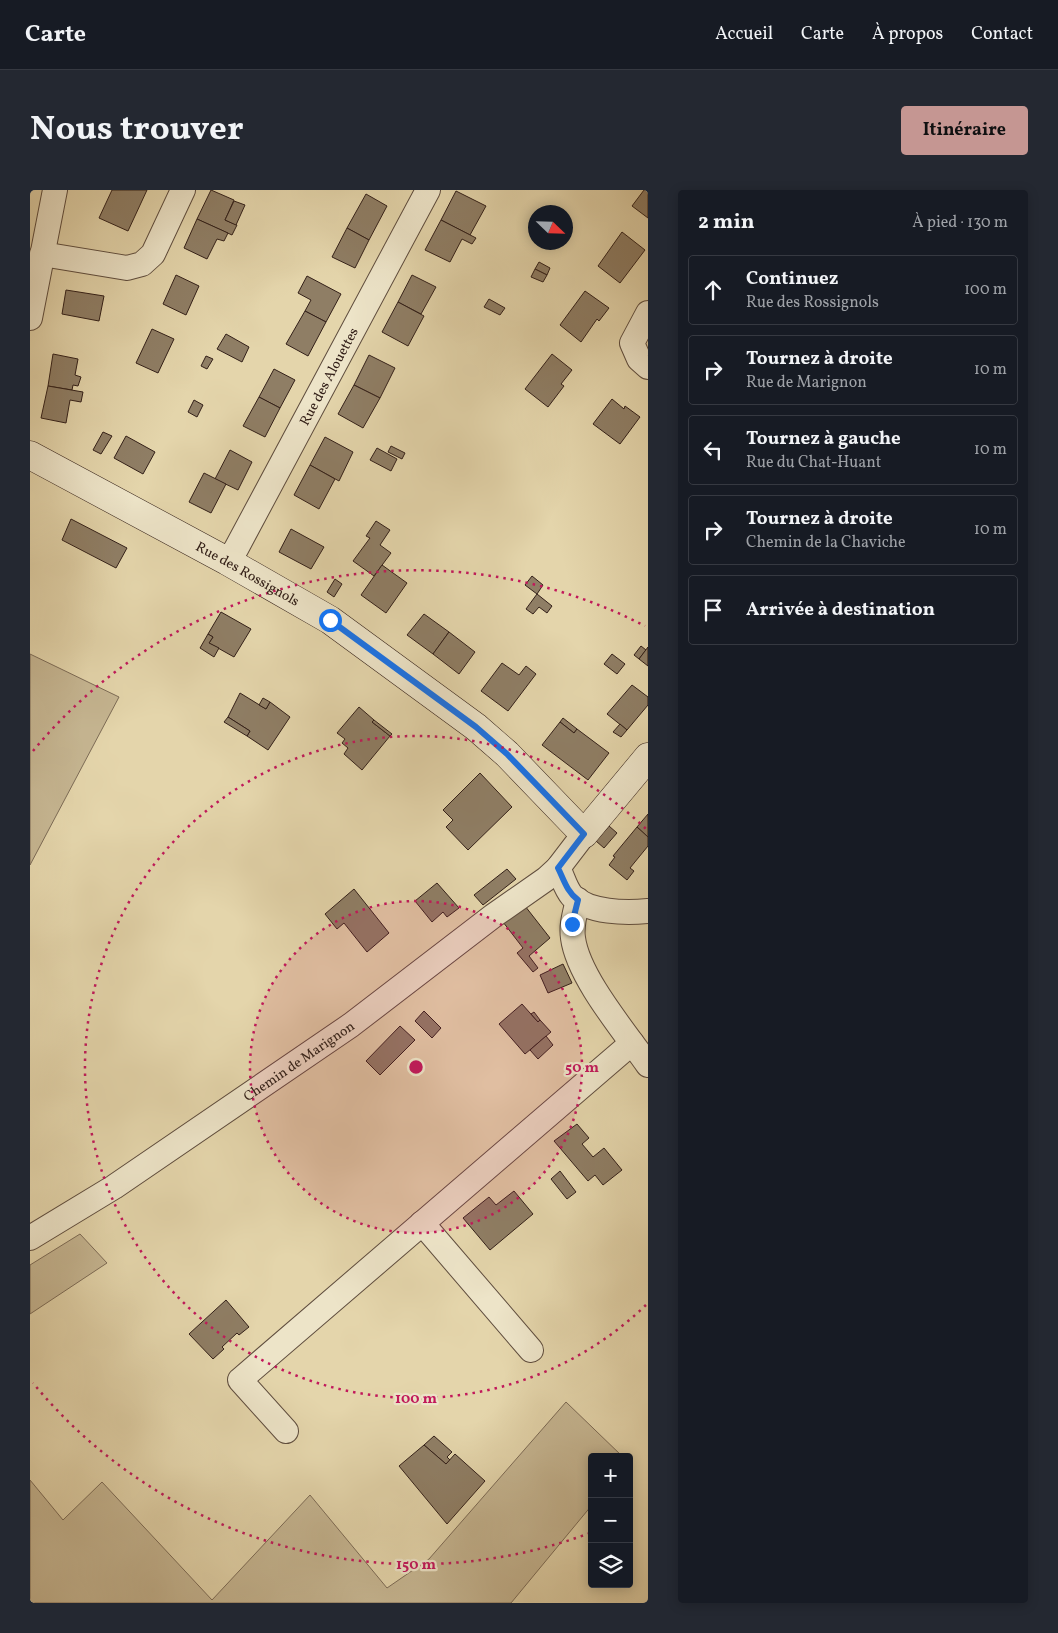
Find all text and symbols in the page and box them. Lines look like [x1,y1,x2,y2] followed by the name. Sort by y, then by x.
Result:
[25,18,86,52] text: Carte
[715,22,773,47] text: Accueil
[801,22,844,47] text: Carte
[872,22,943,47] text: À propos
[971,22,1033,47] text: Contact
[30,106,244,154] text: Nous trouver
[901,106,1028,155] button: Itinéraire
[528,205,573,250] north arrow
[698,208,755,237] text: 2 min
[912,212,1008,234] text: À pied · 130 m
[746,266,838,292] text: Continuez
[699,276,727,304] icon: ahead
[964,279,1007,301] text: 100 m
[746,292,879,314] text: Rue des Rossignols
[296,325,364,429] street label: Rue des Alouettes
[746,346,893,372] text: Tournez à droite
[699,356,727,384] icon: right
[974,359,1007,381] text: 10 m
[746,372,867,394] text: Rue de Marignon
[746,426,901,452] text: Tournez à gauche
[699,436,727,464] icon: left
[974,439,1007,461] text: 10 m
[746,452,881,474] text: Rue du Chat-Huant
[746,506,893,532] text: Tournez à droite
[699,516,727,544] icon: right
[974,519,1007,541] text: 10 m
[746,532,906,554] text: Chemin de la Chaviche
[192,538,303,612] street label: Rue des Rossignols
[699,596,727,624] icon: arrive
[746,597,935,623] text: Arrivée à destination
[319,609,342,632] route start
[561,913,584,936] route end
[240,1017,359,1107] street label: Chemin de Marignon
[407,1058,425,1076] centre of rings
[565,1058,599,1079] text: 50 m
[395,1389,438,1410] text: 100 m
[588,1453,633,1588] map controls
[588,1453,633,1498] button: +
[588,1498,633,1543] button: −
[588,1543,633,1588] button: layers
[396,1555,436,1576] text: 150 m

